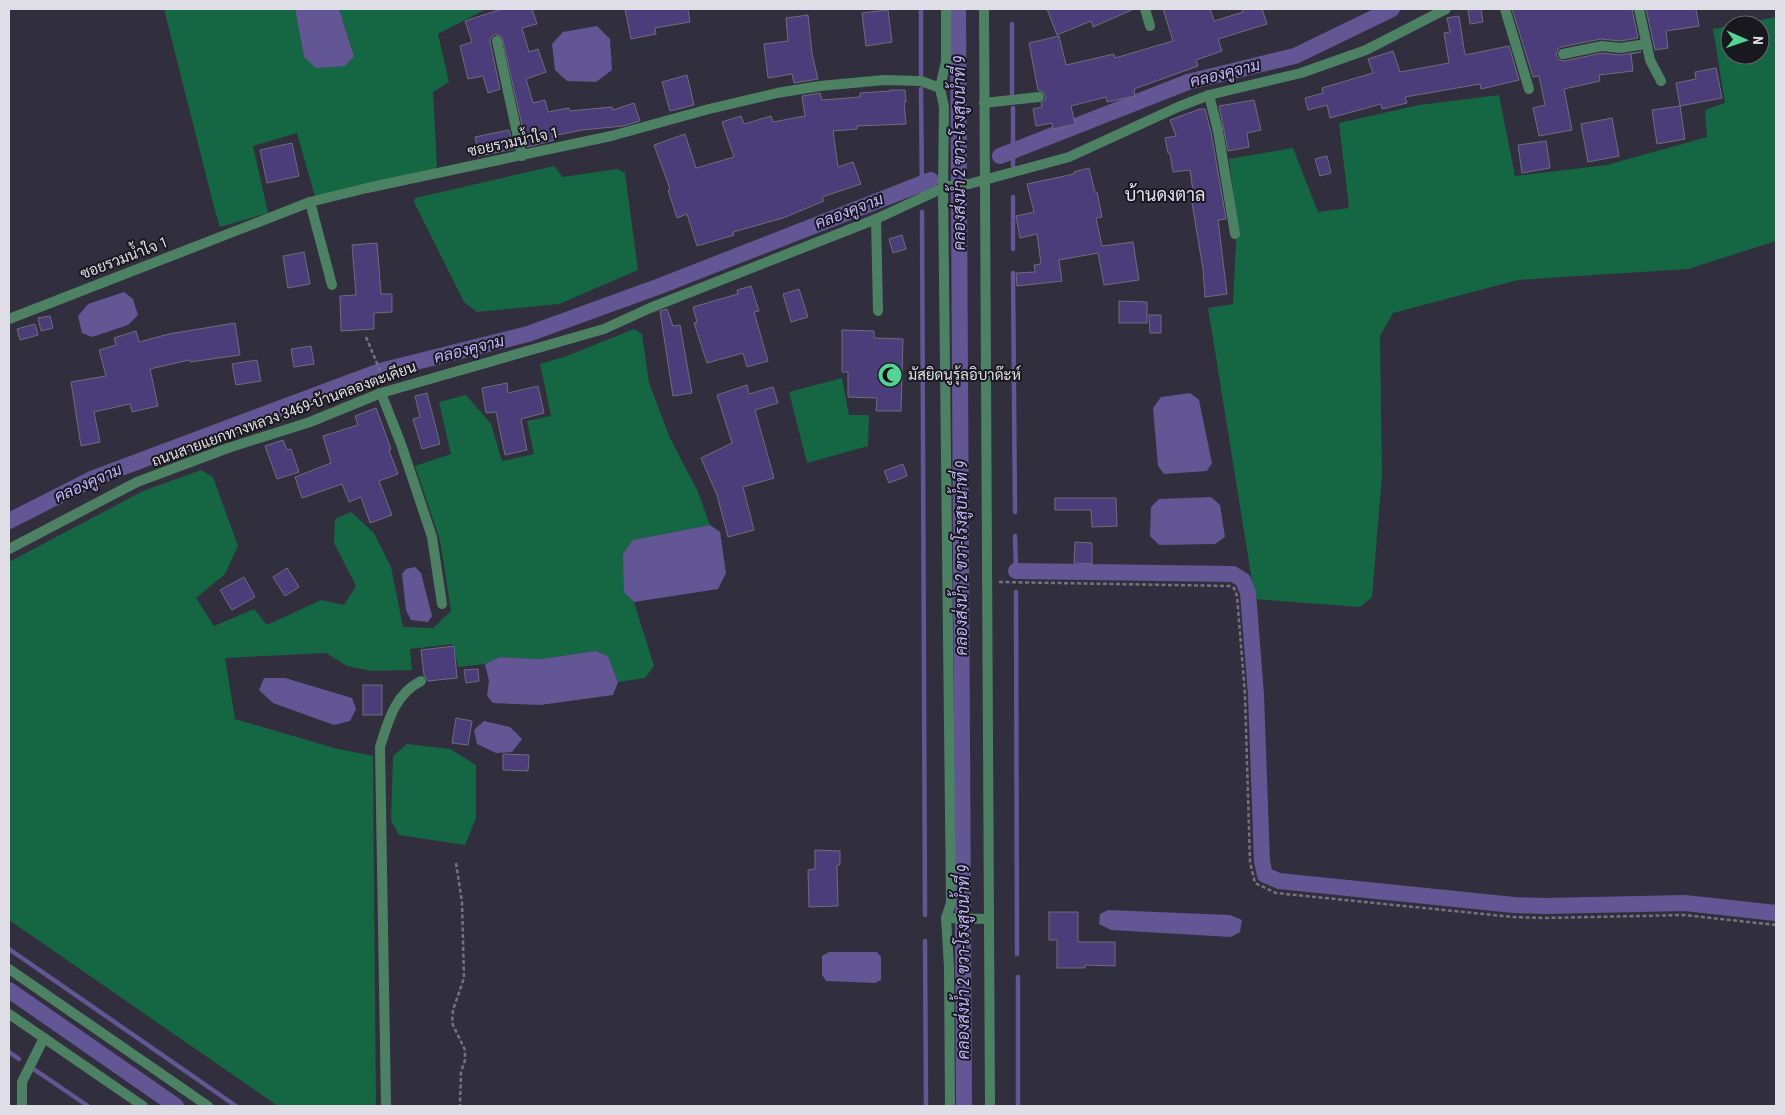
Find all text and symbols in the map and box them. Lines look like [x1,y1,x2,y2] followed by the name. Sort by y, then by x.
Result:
[1720,15,1770,65] north arrow
[1750,36,1766,45] text: N
[945,55,971,250] water label: คลองส่งน้ำ 2 ขวา-โรงสูบน้ำที่ 9
[1188,55,1263,93] water label: คลองคูจาม
[465,120,560,160] street label: ซอยรวมน้ำใจ 1
[1125,183,1205,205] district label: บ้านดงตาล
[812,189,887,235] water label: คลองคูจาม
[76,229,170,283] street label: ซอยรวมน้ำใจ 1
[432,331,507,369] water label: คลองคูจาม
[149,357,419,470] street label: ถนนสายแยกทางหลวง 3469-บ้านคลองตะเคียน
[877,362,903,388] mosque icon: มัสยิดนูรุ้ลอิบาด๊ะห์
[908,365,1021,386] place label: มัสยิดนูรุ้ลอิบาด๊ะห์
[51,460,126,508] water label: คลองคูจาม
[947,460,973,655] water label: คลองส่งน้ำ 2 ขวา-โรงสูบน้ำที่ 9
[949,864,975,1059] water label: คลองส่งน้ำ 2 ขวา-โรงสูบน้ำที่ 9

